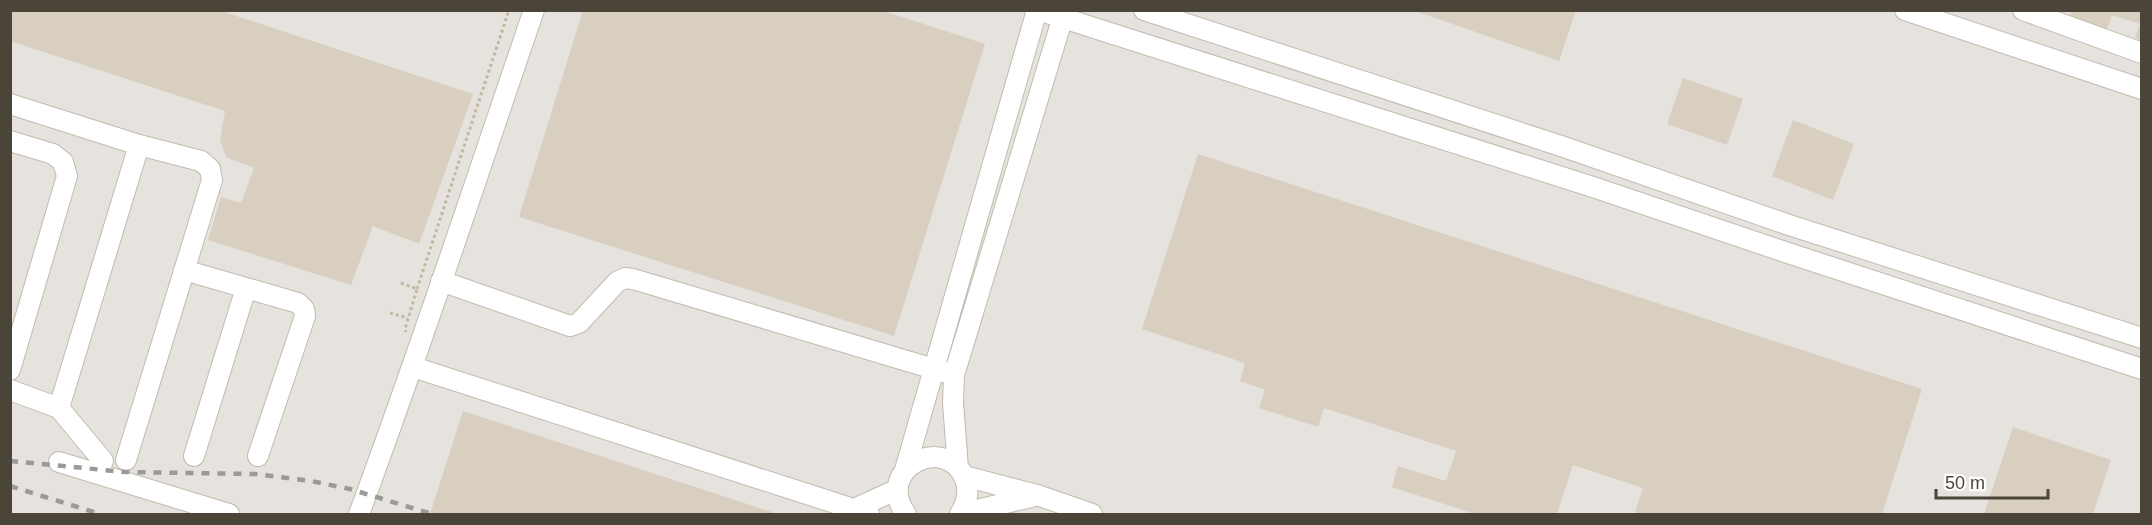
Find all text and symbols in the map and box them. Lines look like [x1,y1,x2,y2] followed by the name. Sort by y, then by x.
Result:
[1936,462,2048,500] scale bar
[1945,473,1985,493] text: 50 m

